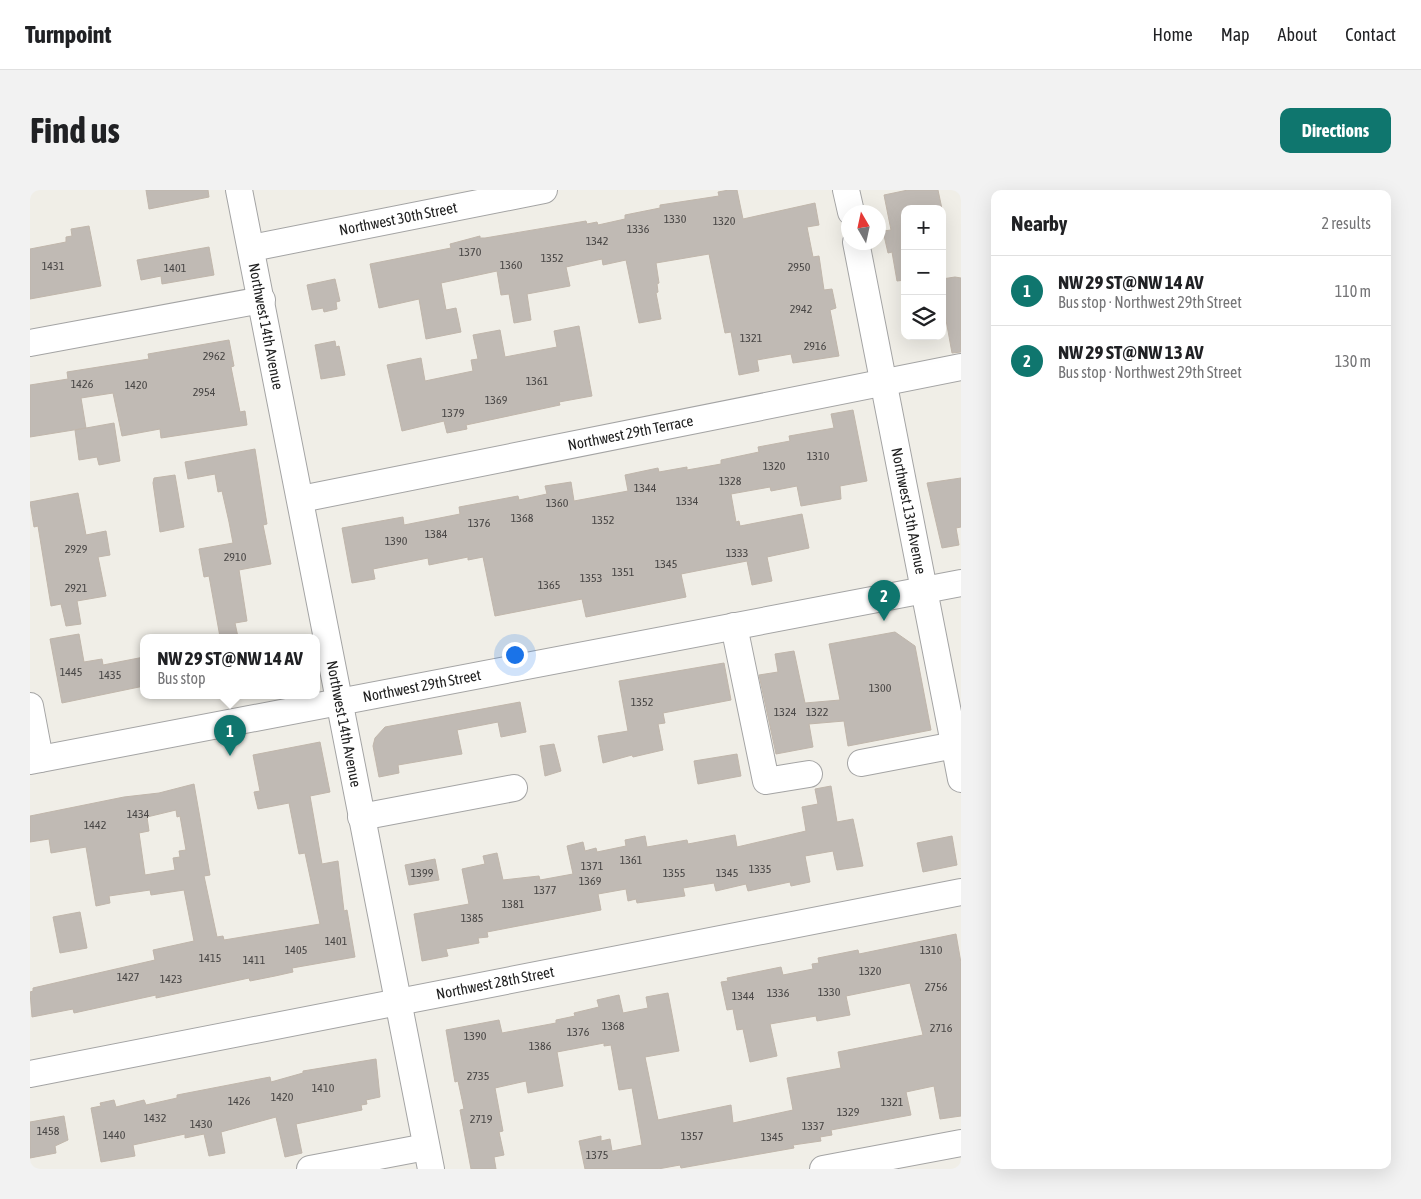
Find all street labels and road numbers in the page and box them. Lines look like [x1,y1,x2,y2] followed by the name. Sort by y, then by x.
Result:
[338,198,459,238] street label: Northwest 30th Street
[246,262,287,391] street label: Northwest 14th Avenue
[566,412,695,453] street label: Northwest 29th Terrace
[888,446,930,576] street label: Northwest 13th Avenue
[323,659,365,789] street label: Northwest 14th Avenue
[361,666,482,705] street label: Northwest 29th Street
[435,963,556,1002] street label: Northwest 28th Street

